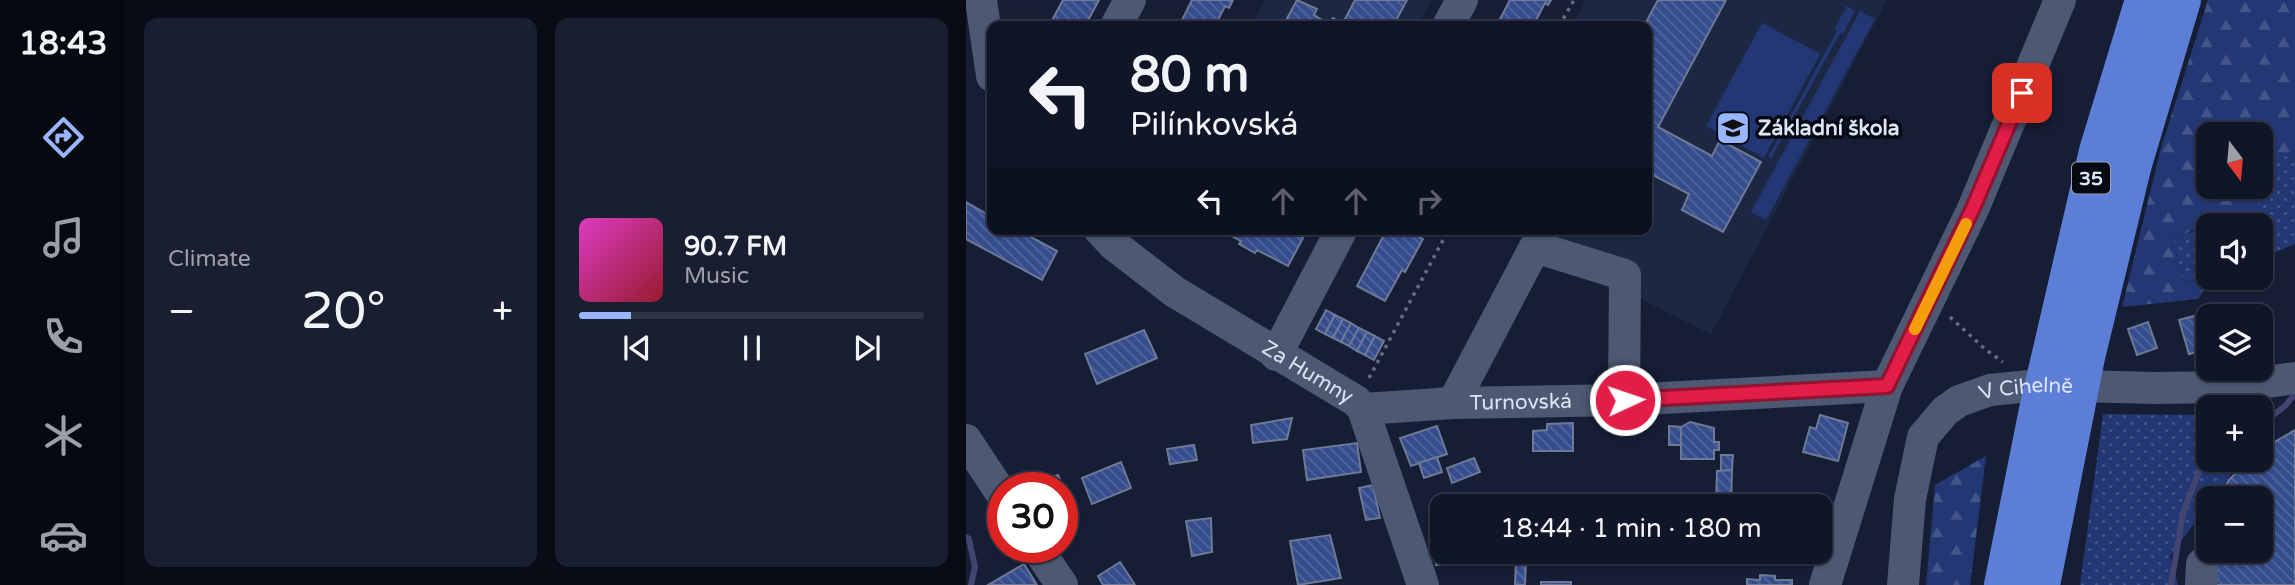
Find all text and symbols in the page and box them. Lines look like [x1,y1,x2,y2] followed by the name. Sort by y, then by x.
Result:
[19,25,107,63] text: 18:43
[1130,46,1249,105] text: 80 m
[1015,49,1106,140] icon: left
[1992,63,2052,123] pin
[2003,74,2041,112] icon: arrive
[1130,106,1298,144] text: Pilínkovská
[1714,109,1752,147] school or university icon: Základní škola
[39,113,88,162] icon: directions
[1758,116,1900,141] place label: Základní škola
[2196,122,2273,200] north arrow
[2196,122,2273,563] map controls
[2072,162,2110,194] road number: 35
[1191,182,1229,220] icon: left
[1264,182,1302,220] icon: ahead
[1337,182,1375,220] icon: ahead
[1410,182,1448,220] icon: right
[39,213,88,262] icon: music
[2196,213,2273,290] button: sound
[684,231,787,262] text: 90.7 FM
[168,245,251,273] text: Climate
[684,262,749,290] text: Music
[301,280,386,343] text: 20°
[168,289,195,335] text: −
[492,289,513,335] text: +
[2196,304,2273,381] button: layers
[39,312,88,361] icon: phone
[618,329,656,367] icon: previous
[733,329,771,367] icon: pause
[848,329,886,367] icon: next
[1257,335,1358,410] street label: Za Humny
[1588,363,1662,437] position arrow
[1976,373,2074,406] street label: V Cihelně
[1470,389,1572,416] street label: Turnovská
[2196,395,2273,472] button: +
[39,411,88,460] icon: climate
[987,472,1078,563] speed limit sign: 30
[2196,486,2273,563] button: −
[39,511,88,560] icon: car
[1500,513,1762,544] text: 18:44 · 1 min · 180 m

